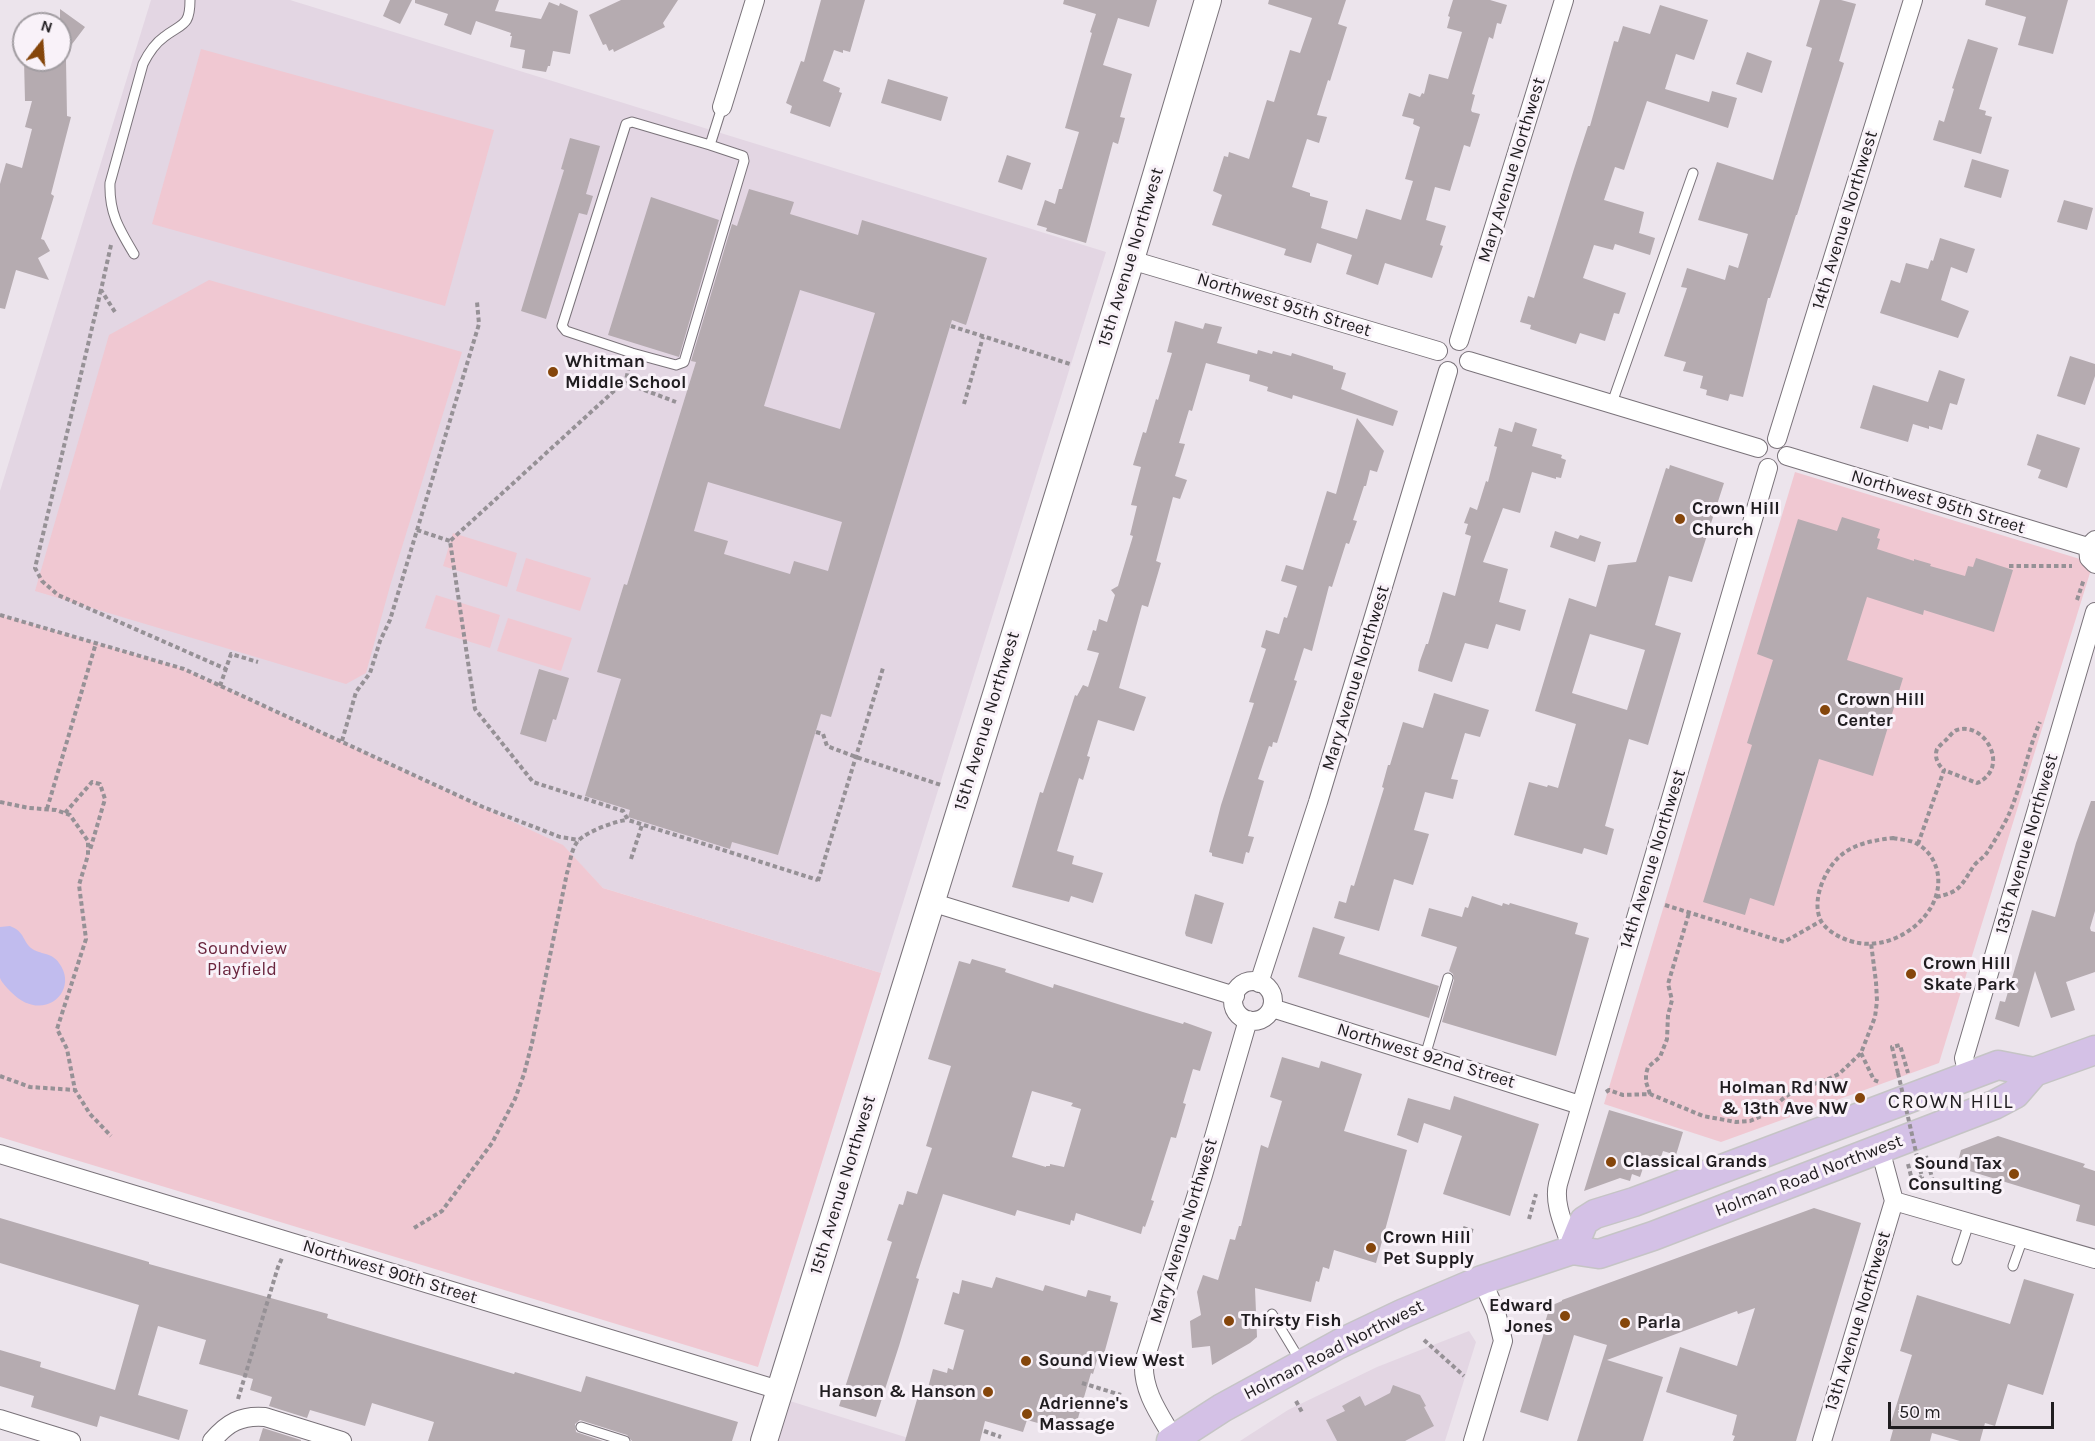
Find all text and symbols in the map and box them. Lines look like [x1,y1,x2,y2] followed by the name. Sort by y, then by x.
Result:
[12,12,72,72] north arrow
[39,15,55,37] text: N
[1474,75,1550,265] street label: Mary Avenue Northwest
[1807,128,1883,312] street label: 14th Avenue Northwest
[1093,165,1169,349] street label: 15th Avenue Northwest
[1194,268,1374,342] street label: Northwest 95th Street
[565,351,686,394] place label: Whitman Middle School
[546,365,560,379] marker: Whitman Middle School
[1848,465,2028,539] street label: Northwest 95th Street
[1692,498,1780,540] place label: Crown Hill Church
[1673,512,1687,526] marker: Crown Hill Church
[1318,583,1394,773] street label: Mary Avenue Northwest
[949,629,1025,813] street label: 15th Avenue Northwest
[1837,689,1925,732] place label: Crown Hill Center
[1818,703,1832,717] marker: Crown Hill Center
[1991,751,2063,937] street label: 13th Avenue Northwest
[1615,767,1691,951] street label: 14th Avenue Northwest
[197,938,287,980] park label: Soundview Playfield
[1923,953,2016,996] place label: Crown Hill Skate Park
[1904,967,1918,981] marker: Crown Hill Skate Park
[1334,1019,1518,1093] street label: Northwest 92nd Street
[1719,1077,1848,1120] place label: Holman Rd NW & 13th Ave NW
[1888,1090,2014,1114] district label: CROWN HILL
[1853,1091,1867,1105] marker: Holman Rd NW & 13th Ave NW
[805,1093,881,1277] street label: 15th Avenue Northwest
[1712,1130,1906,1222] street label: Holman Road Northwest
[1146,1136,1222,1326] street label: Mary Avenue Northwest
[1623,1151,1767,1173] place label: Classical Grands
[1908,1153,2002,1196] place label: Sound Tax Consulting
[1604,1155,1618,1169] marker: Classical Grands
[2007,1167,2021,1181] marker: Sound Tax Consulting
[1383,1227,1474,1270] place label: Crown Hill Pet Supply
[1820,1229,1896,1413] street label: 13th Avenue Northwest
[300,1235,480,1309] street label: Northwest 90th Street
[1364,1241,1378,1255] marker: Crown Hill Pet Supply
[1240,1295,1428,1405] street label: Holman Road Northwest
[1489,1295,1553,1338] place label: Edward Jones
[1558,1309,1572,1323] marker: Edward Jones
[1241,1310,1341,1332] place label: Thirsty Fish
[1637,1312,1681,1334] place label: Parla
[1222,1314,1236,1328] marker: Thirsty Fish
[1618,1316,1632,1330] marker: Parla
[1038,1350,1185,1372] place label: Sound View West
[1019,1354,1033,1368] marker: Sound View West
[819,1381,976,1403] place label: Hanson & Hanson
[981,1385,995,1399] marker: Hanson & Hanson
[1891,1390,2058,1428] scale bar
[1039,1393,1129,1436] place label: Adrienne's Massage
[1899,1401,1941,1423] text: 50 m
[1020,1407,1034,1421] marker: Adrienne's Massage

